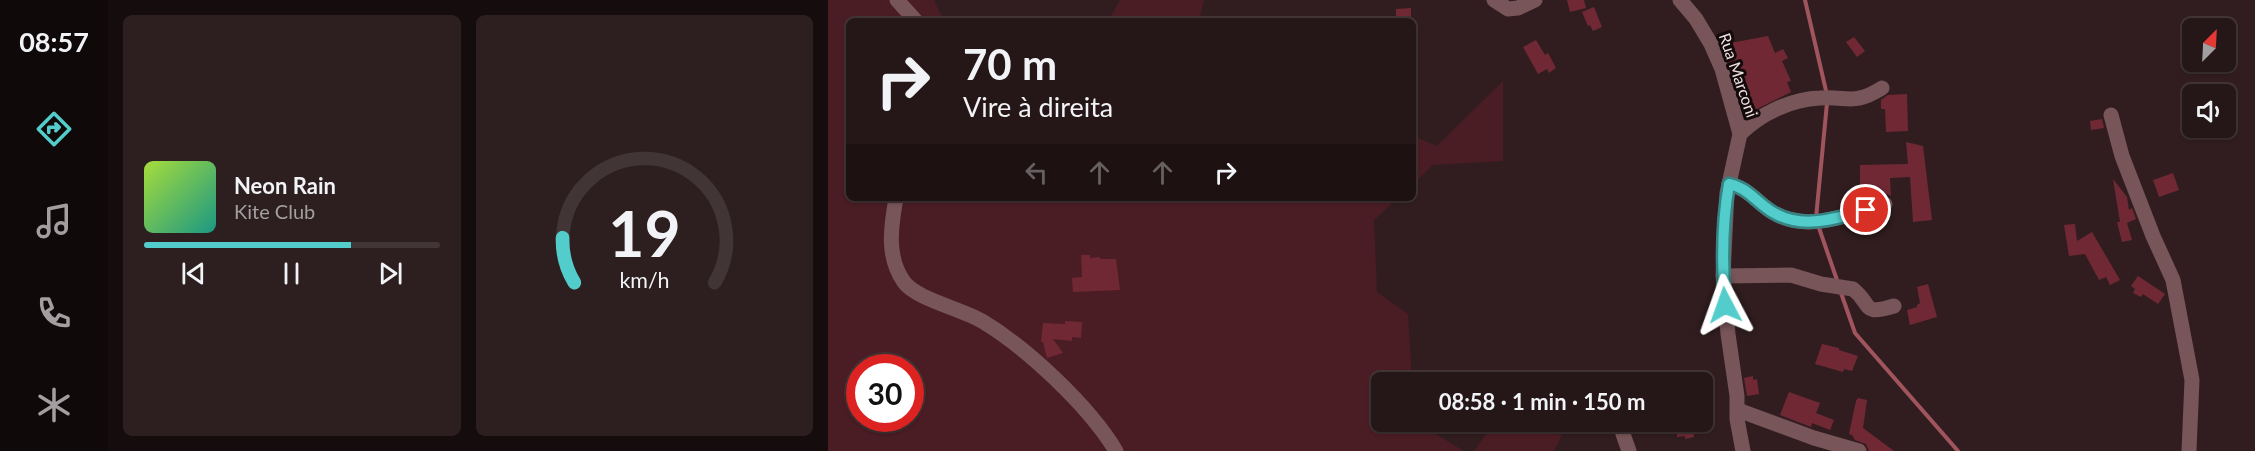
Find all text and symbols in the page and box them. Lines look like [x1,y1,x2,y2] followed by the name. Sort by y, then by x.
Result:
[2182,18,2236,72] north arrow
[2182,18,2236,138] map controls
[19,25,89,58] text: 08:57
[1716,30,1762,120] street label: Rua Marconi
[963,39,1057,89] text: 70 m
[864,42,942,120] icon: right
[2182,84,2236,138] button: sound
[963,90,1113,123] text: Vire à direita
[33,108,75,150] icon: directions
[1020,156,1053,189] icon: left
[1083,156,1116,189] icon: ahead
[1146,156,1179,189] icon: ahead
[1209,156,1242,189] icon: right
[234,172,336,199] text: Neon Rain
[1840,184,1891,235] pin
[1849,193,1882,226] icon: arrive
[608,195,680,270] text: 19
[234,199,315,223] text: Kite Club
[33,200,75,242] icon: music
[177,257,210,290] icon: previous
[275,257,308,290] icon: pause
[374,257,407,290] icon: next
[619,267,669,293] text: km/h
[1693,273,1757,337] position arrow
[33,292,75,334] icon: phone
[846,354,924,432] speed limit sign: 30
[33,384,75,426] icon: climate
[1439,388,1645,415] text: 08:58 · 1 min · 150 m

